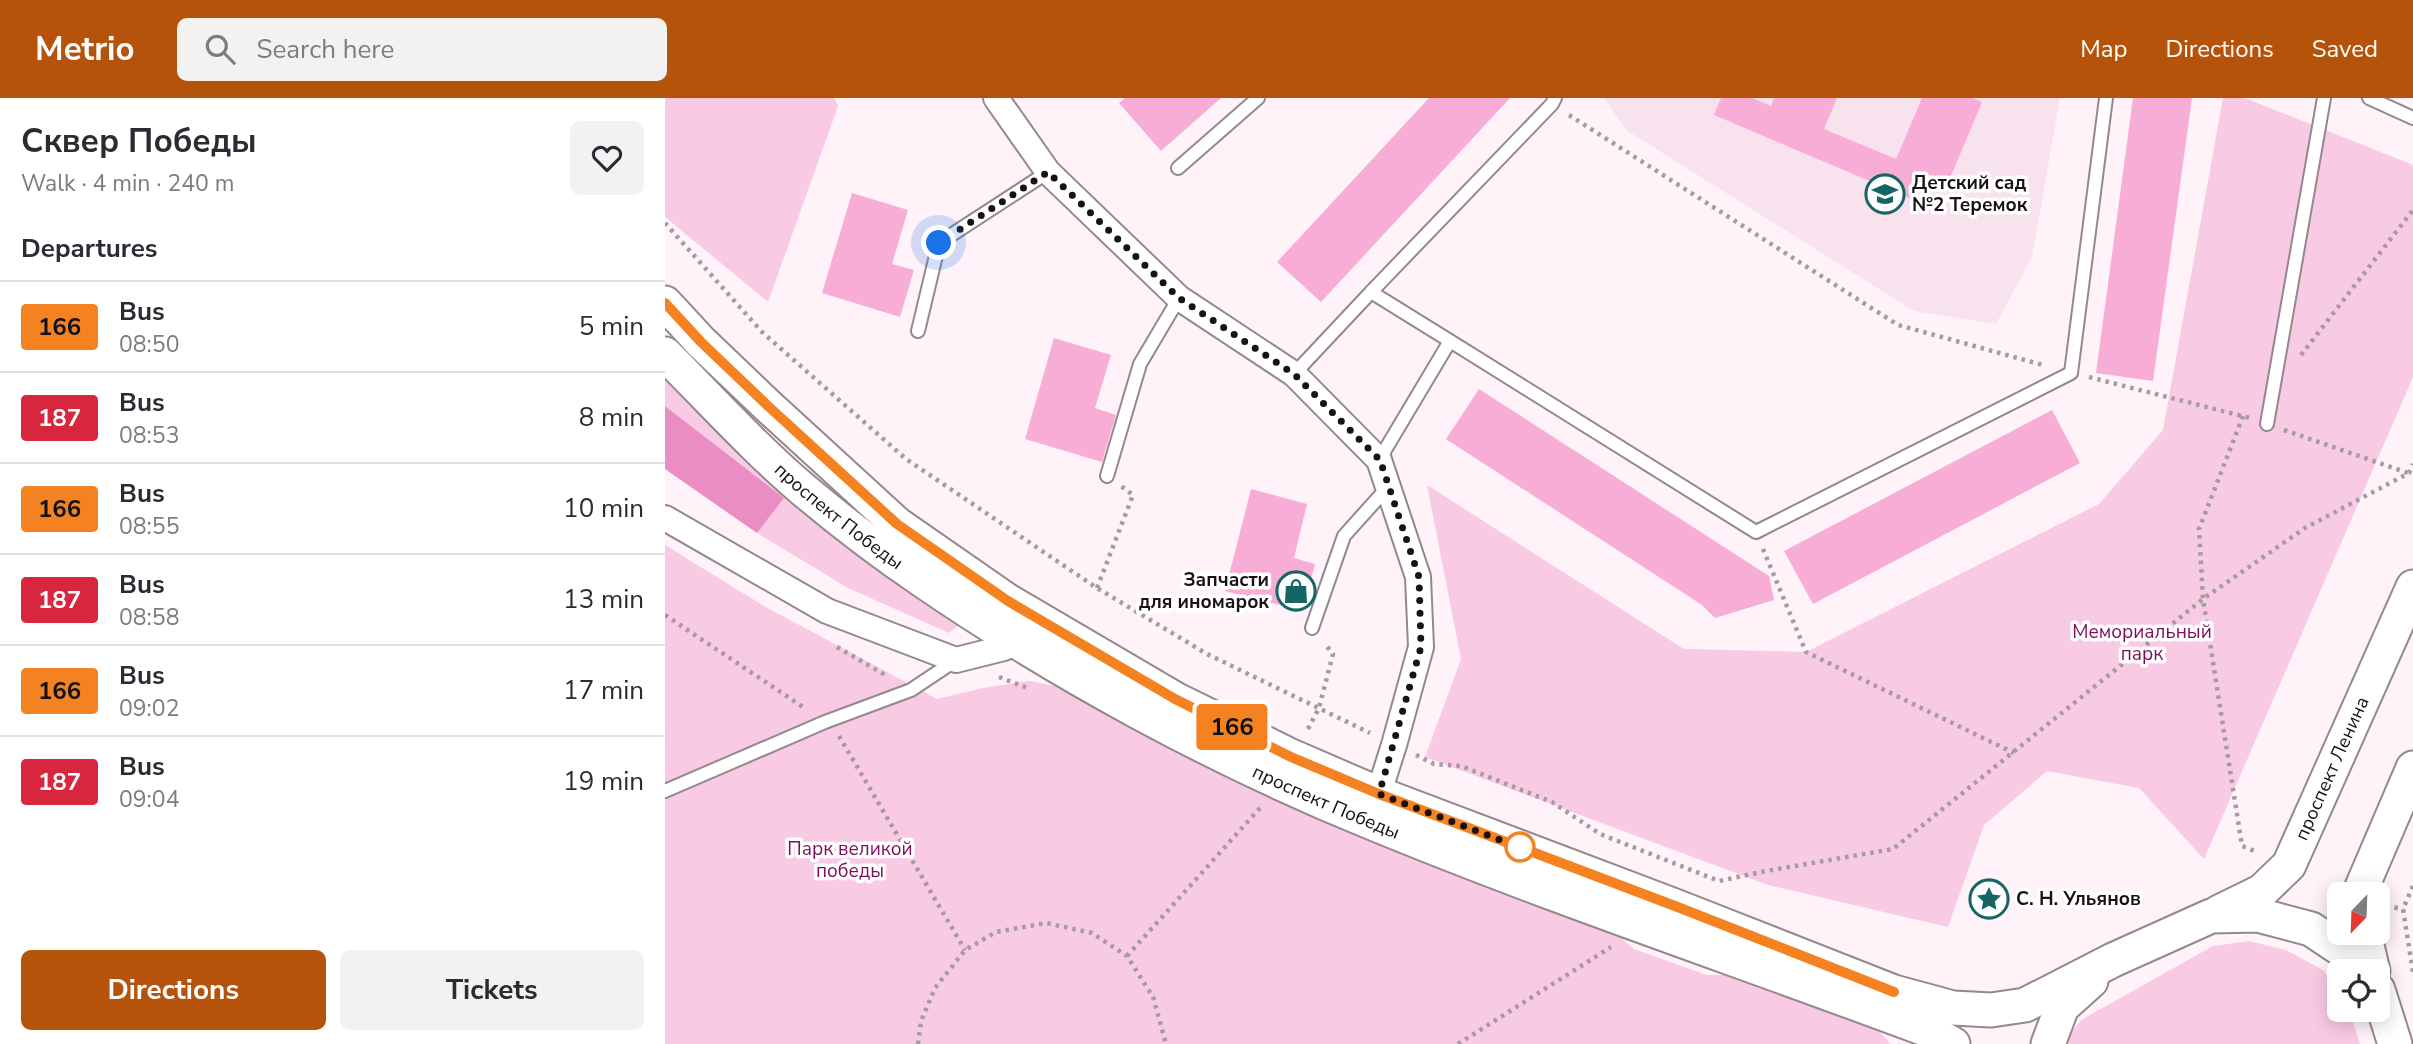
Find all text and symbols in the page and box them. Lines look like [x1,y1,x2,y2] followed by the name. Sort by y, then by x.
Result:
[177,18,667,81] search box
[35,27,135,72] text: Metrio
[201,30,239,68] icon: search
[257,32,394,67] text: Search here
[2080,33,2127,65] text: Map
[2165,33,2274,65] text: Directions
[2312,33,2378,65] text: Saved
[21,119,257,164] text: Сквер Победы
[570,121,644,195] button: heart
[21,168,234,199] text: Walk · 4 min · 240 m
[1912,170,2028,218] place label: Детский сад №2 Теремок
[1864,173,1906,215] school or university icon: Детский сад №2 Теремок
[921,225,956,260] your location
[21,231,157,266] text: Departures
[119,294,165,329] text: Bus
[579,309,644,344] text: 5 min
[38,311,81,343] text: 166
[119,329,179,360] text: 08:50
[119,385,165,420] text: Bus
[579,400,644,435] text: 8 min
[38,402,81,434] text: 187
[119,420,179,451] text: 08:53
[768,457,908,576] street label: проспект Победы
[119,476,165,511] text: Bus
[563,491,644,526] text: 10 min
[38,493,81,525] text: 166
[119,511,179,542] text: 08:55
[119,567,165,602] text: Bus
[1139,567,1269,615] place label: Запчасти для иномарок
[1275,570,1317,612] shop icon: Запчасти для иномарок
[563,582,644,617] text: 13 min
[38,584,81,616] text: 187
[119,602,179,633] text: 08:58
[2072,619,2212,667] park label: Мемориальный парк
[119,658,165,693] text: Bus
[563,673,644,708] text: 17 min
[38,675,81,707] text: 166
[2289,692,2375,845] street label: проспект Ленина
[119,693,179,724] text: 09:02
[1192,704,1272,750] line badge: 166
[1210,711,1254,743] text: 166
[119,749,165,784] text: Bus
[1248,759,1404,846] street label: проспект Победы
[563,764,644,799] text: 19 min
[38,766,81,798] text: 187
[119,784,179,815] text: 09:04
[1505,832,1535,862] unlabelled marker
[787,836,913,884] park label: Парк великой победы
[1968,878,2010,920] place icon: С. Н. Ульянов
[2327,882,2391,945] north arrow
[2327,882,2390,1022] map controls
[2016,886,2141,912] place label: С. Н. Ульянов
[21,950,326,1030] button: Directions
[340,950,644,1030] button: Tickets
[2327,959,2390,1022] button: locate

